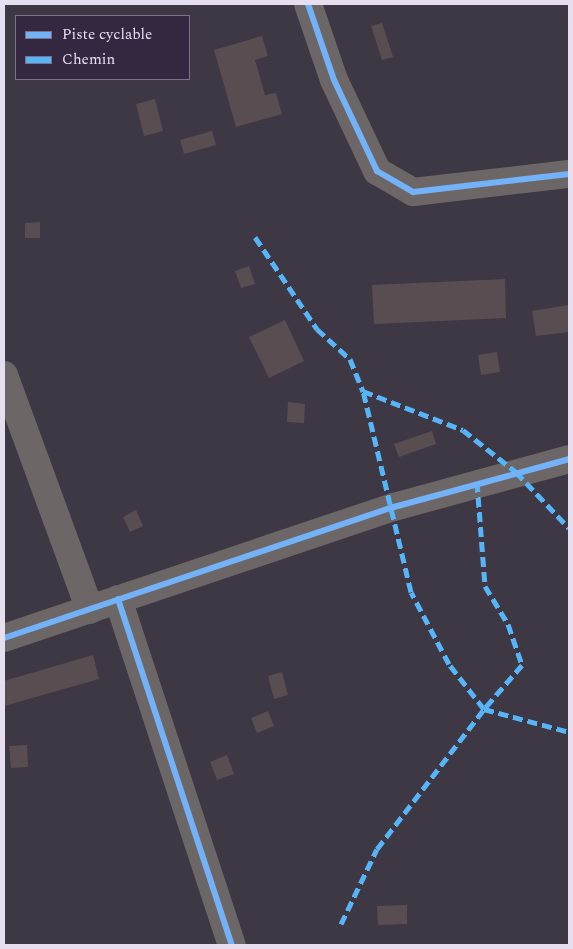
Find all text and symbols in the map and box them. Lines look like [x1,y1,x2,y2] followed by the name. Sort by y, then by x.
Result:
[15,15,190,80] legend
[62,23,152,46] text: Piste cyclable
[62,48,115,71] text: Chemin

